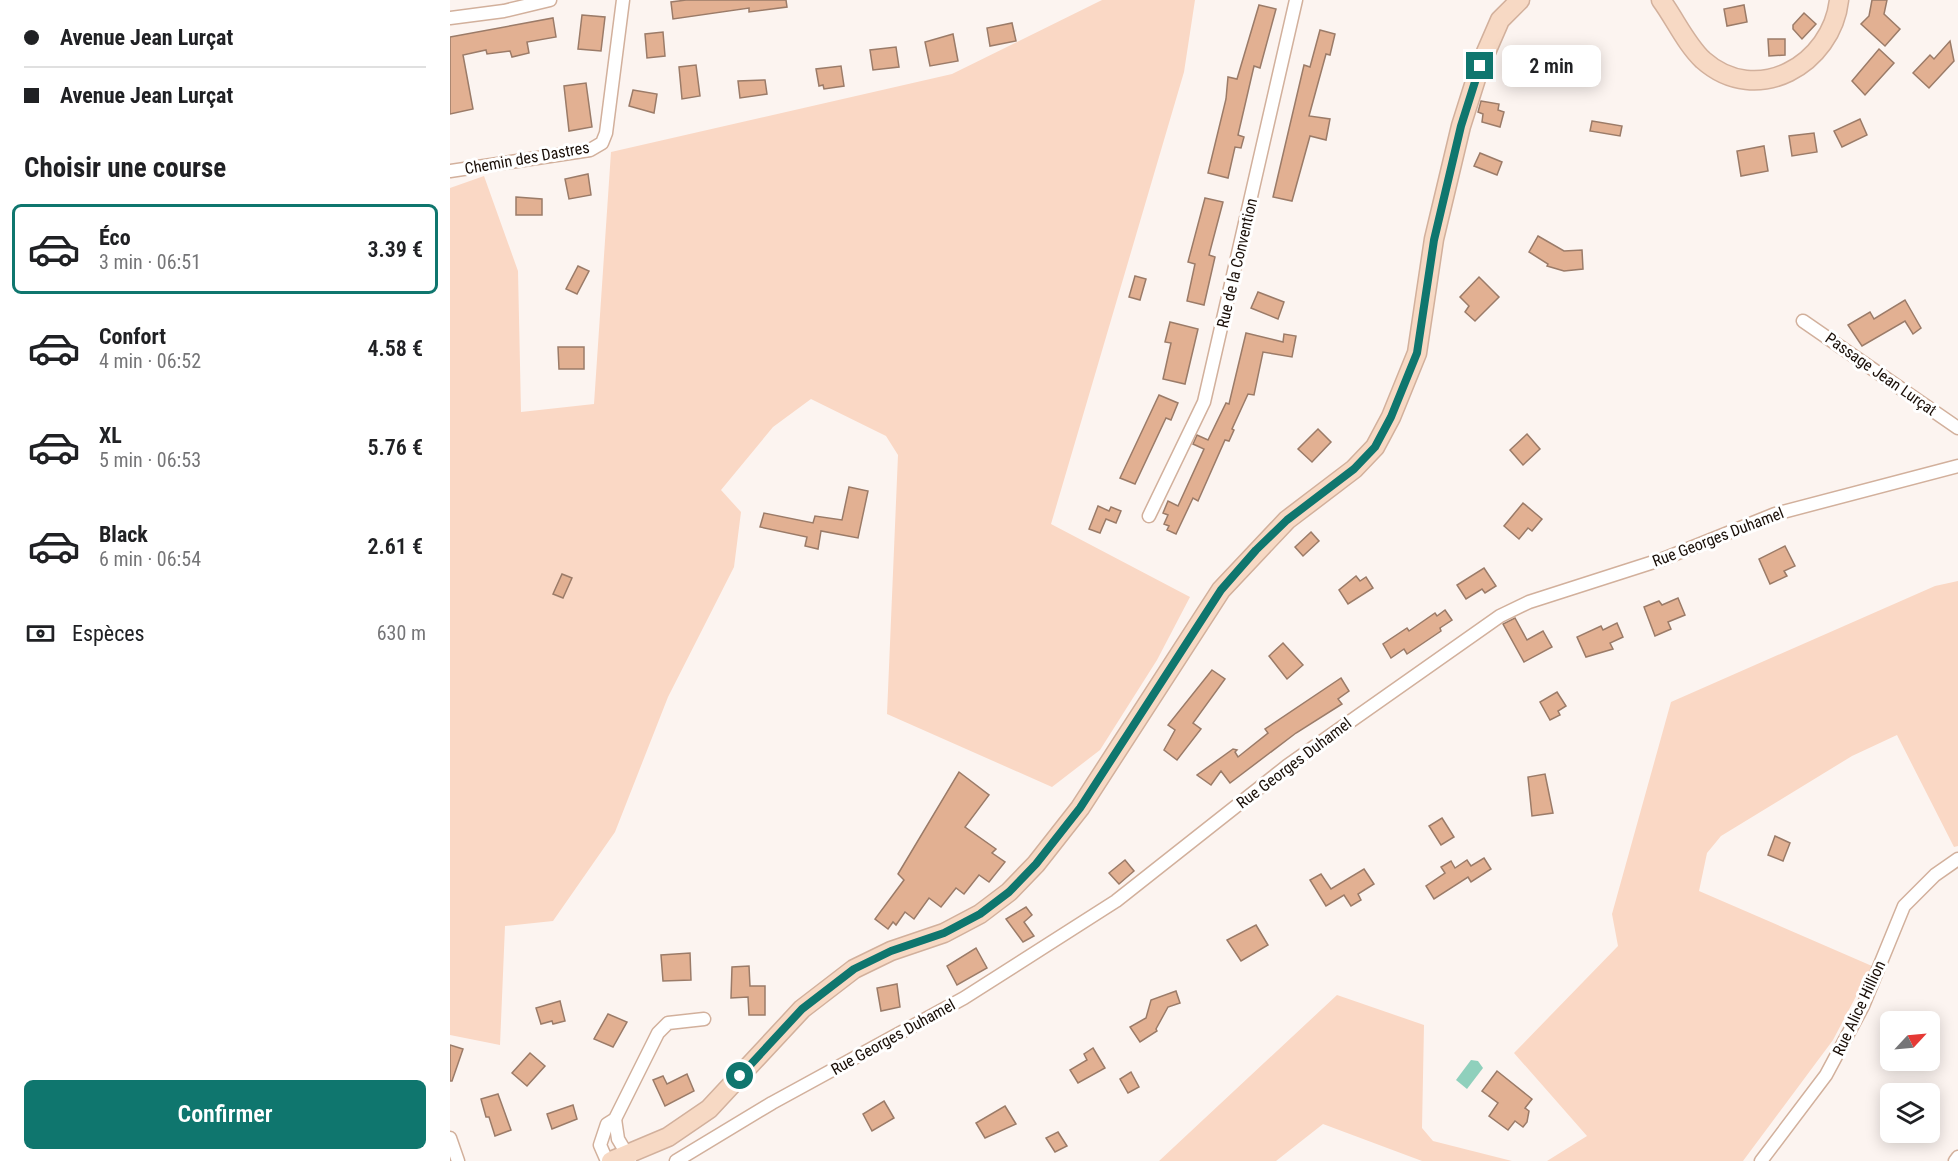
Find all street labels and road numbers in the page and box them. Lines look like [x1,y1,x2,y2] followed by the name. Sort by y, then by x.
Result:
[463,138,591,178] street label: Chemin des Dastres
[1213,196,1261,330] street label: Rue de la Convention
[1822,328,1941,420] street label: Passage Jean Lurçat
[1650,503,1786,571] street label: Rue Georges Duhamel
[1233,714,1355,812] street label: Rue Georges Duhamel
[1829,957,1889,1059] street label: Rue Alice Hillion
[828,995,958,1079] street label: Rue Georges Duhamel

